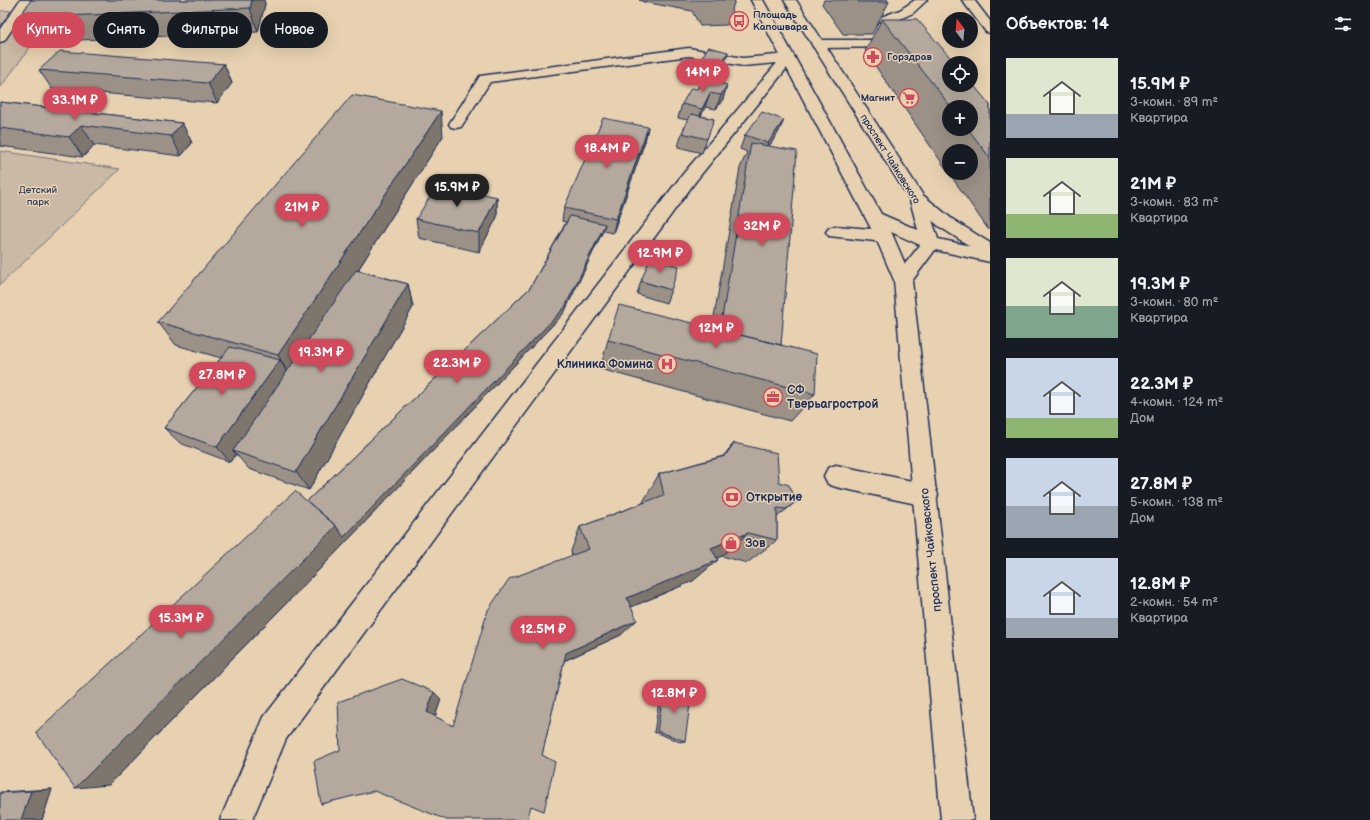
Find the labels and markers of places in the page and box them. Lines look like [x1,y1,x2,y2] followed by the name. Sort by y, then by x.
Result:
[753,9,808,33] place label: Площадь Капошвара
[728,10,750,32] bus stop icon: Площадь Капошвара
[862,46,884,68] pharmacy icon: Горздрав
[887,51,932,63] place label: Горздрав
[675,59,731,93] pin: 14M ₽
[38,87,112,121] pin: 33.1M ₽
[898,87,920,109] supermarket icon: Магнит
[861,92,895,104] place label: Магнит
[570,135,644,169] pin: 18.4M ₽
[420,174,494,208] pin: 15.9M ₽
[274,194,330,228] pin: 21M ₽
[734,213,790,247] pin: 32M ₽
[623,240,697,274] pin: 12.9M ₽
[688,315,744,349] pin: 12M ₽
[284,339,358,373] pin: 19.3M ₽
[420,350,494,384] pin: 22.3M ₽
[656,353,678,375] hospital icon: Клиника Фомина
[557,357,654,372] place label: Клиника Фомина
[185,362,259,396] pin: 27.8M ₽
[787,383,878,412] place label: СФ Тверьагрострой
[762,386,784,408] office icon: СФ Тверьагрострой
[721,486,743,508] bank icon: Открытие
[746,490,802,505] place label: Открытие
[720,532,742,554] shop icon: Зов
[745,536,766,551] place label: Зов
[144,605,218,639] pin: 15.3M ₽
[506,616,580,650] pin: 12.5M ₽
[637,680,711,714] pin: 12.8M ₽

